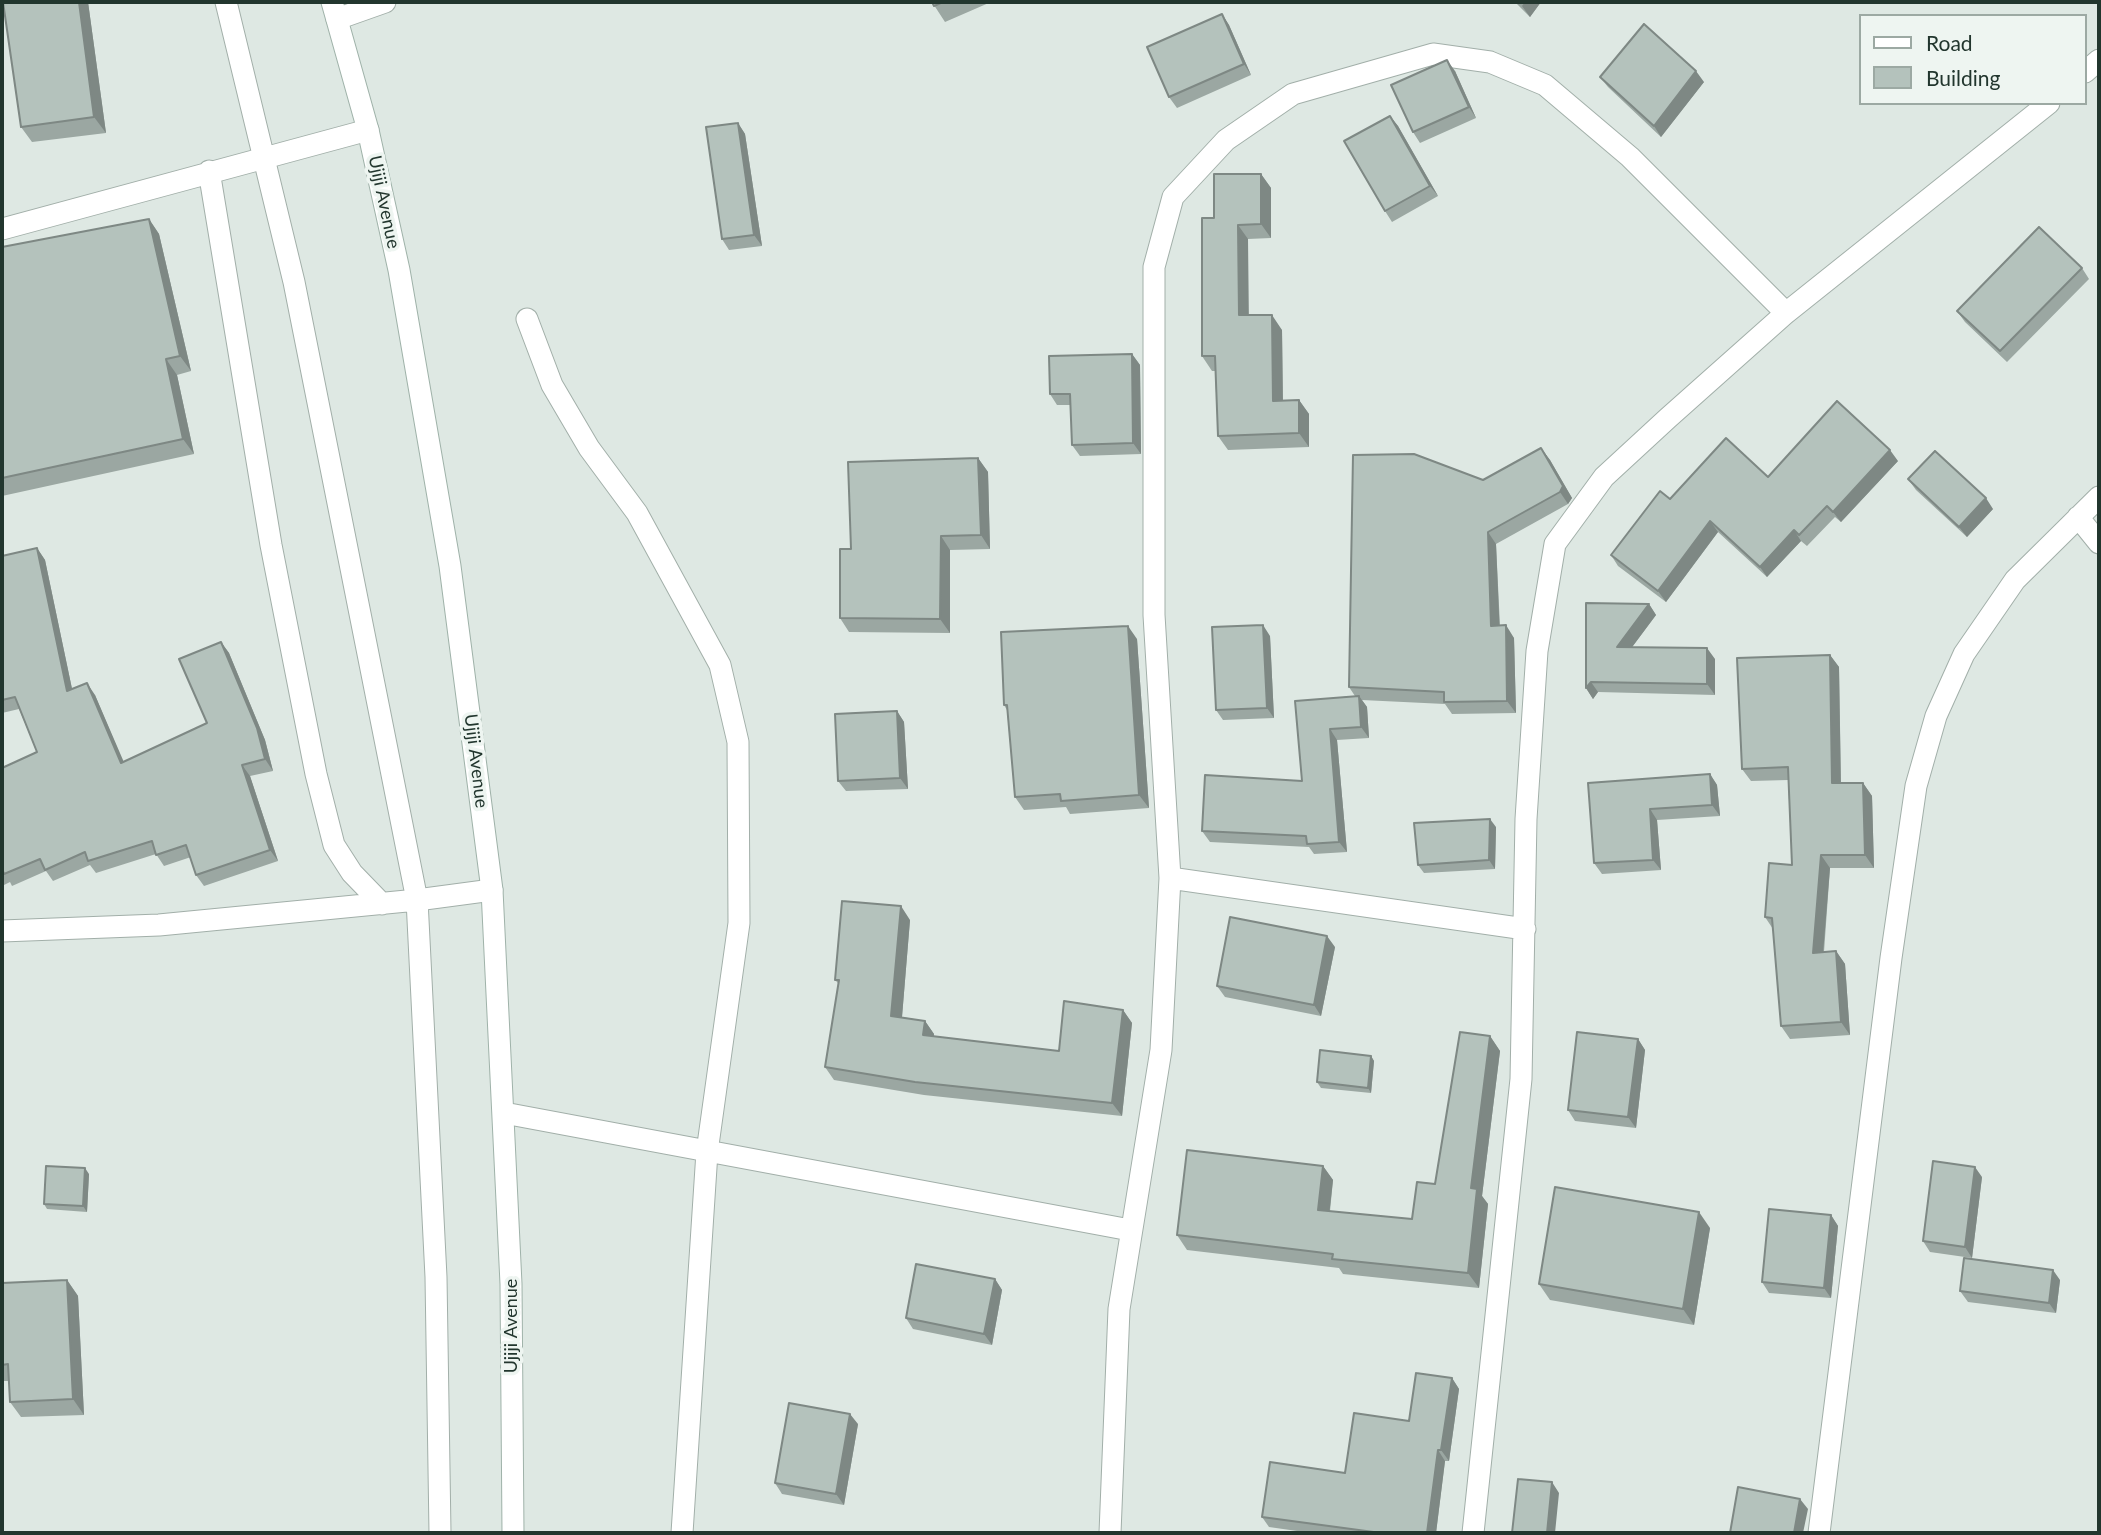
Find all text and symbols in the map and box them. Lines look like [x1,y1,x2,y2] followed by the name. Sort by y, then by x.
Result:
[1860,14,2087,105] legend
[1926,30,1973,55] text: Road
[1926,65,2001,90] text: Building
[364,154,404,250] street label: Ujiji Avenue
[460,713,492,809] street label: Ujiji Avenue
[500,1279,522,1373] street label: Ujiji Avenue

